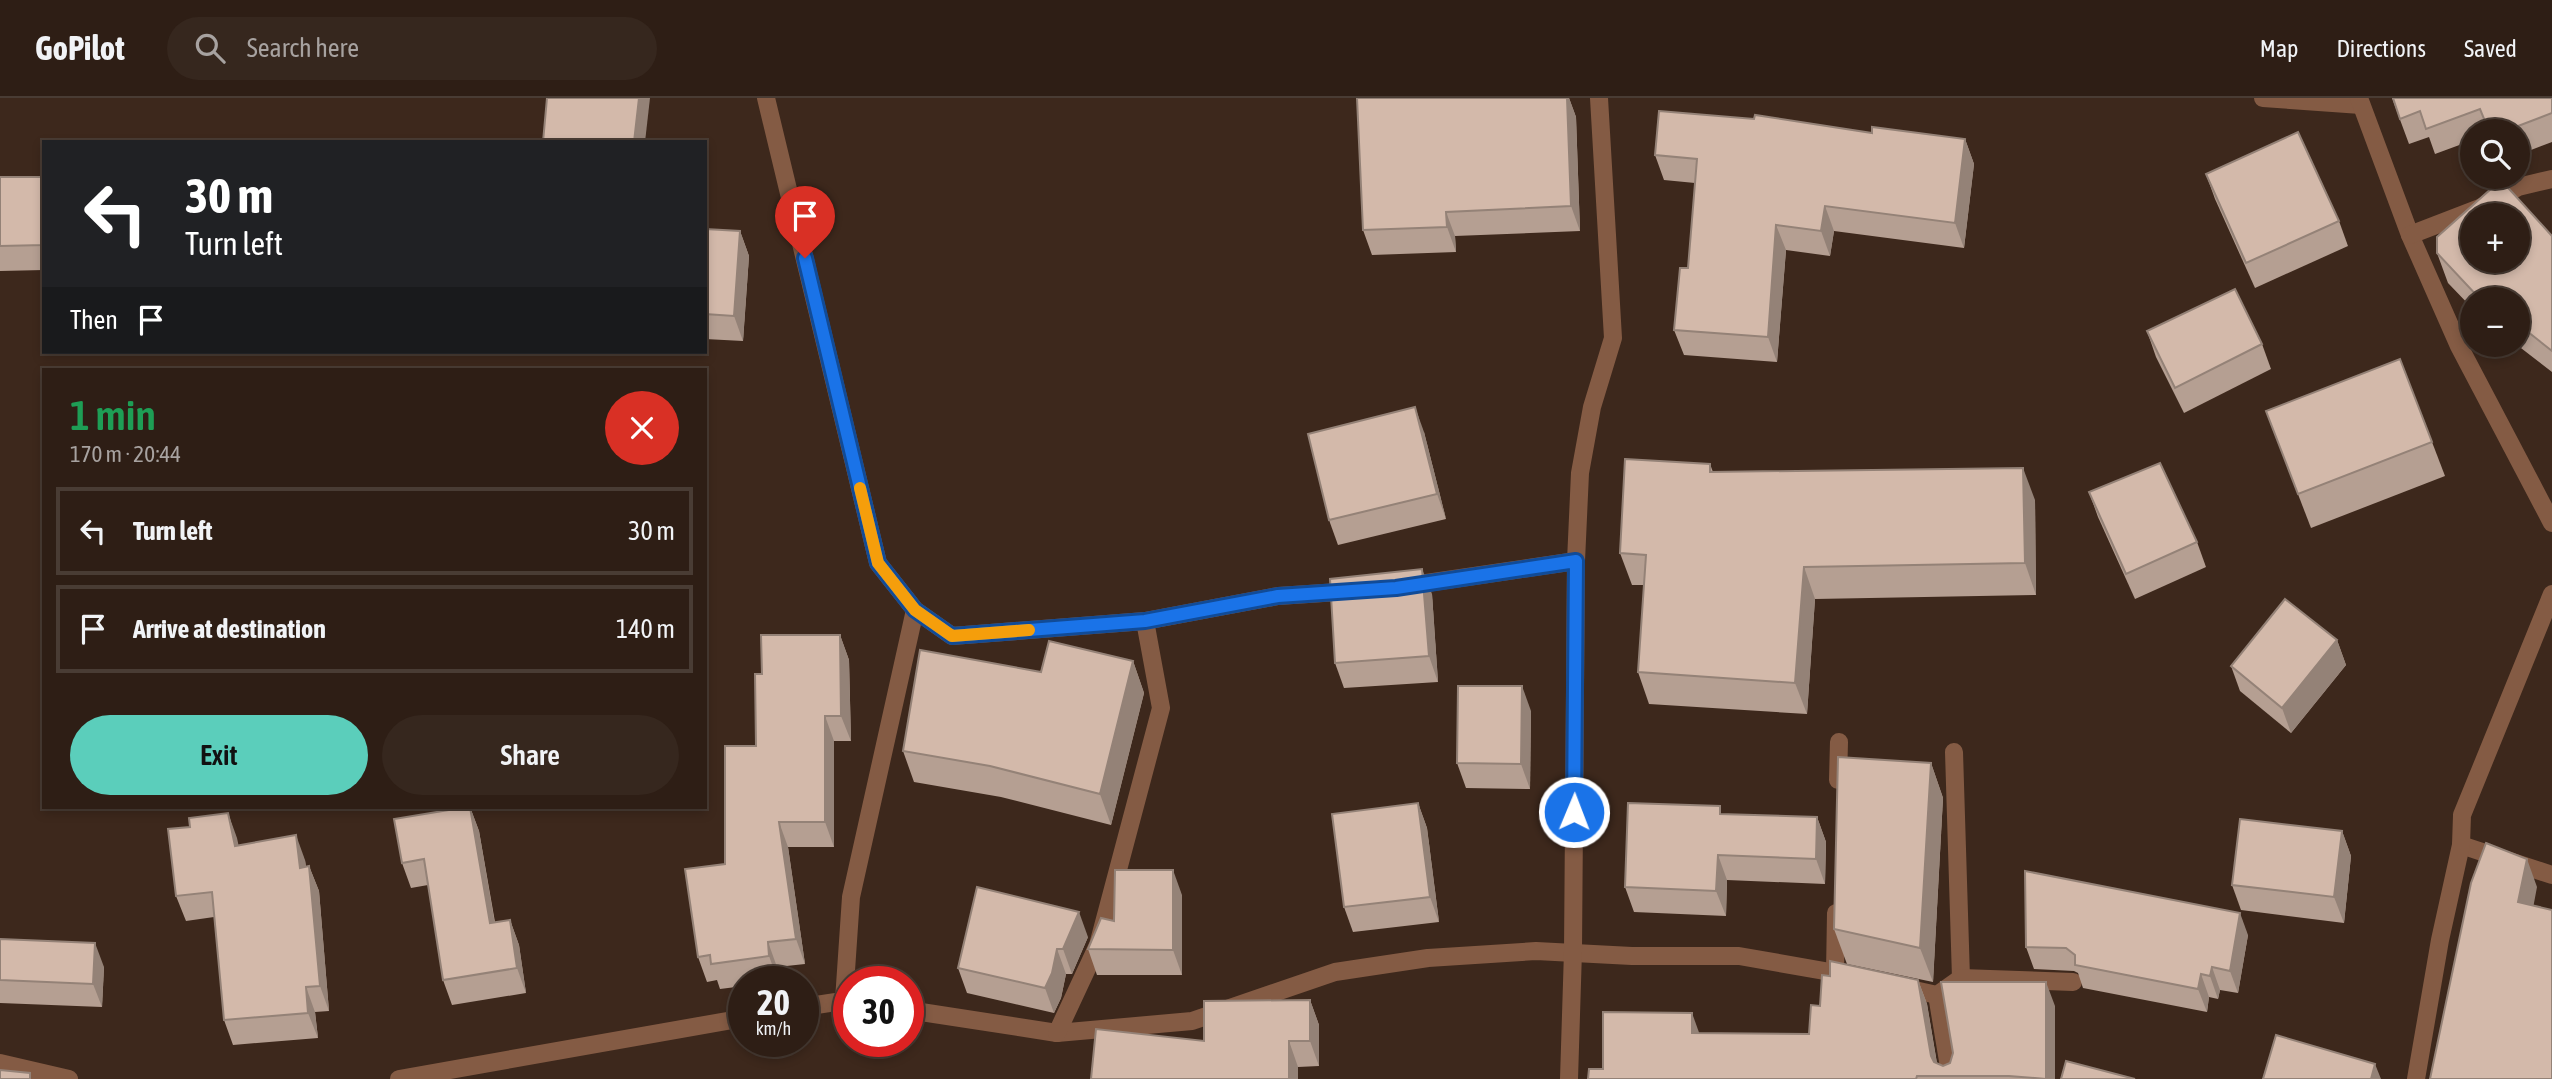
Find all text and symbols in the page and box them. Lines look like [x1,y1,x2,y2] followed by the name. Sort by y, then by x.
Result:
[167,17,657,80] search box
[35,29,125,67] text: GoPilot
[191,29,229,67] icon: search
[247,33,359,63] text: Search here
[2260,35,2298,62] text: Map
[2336,35,2426,62] text: Directions
[2464,35,2517,62] text: Saved
[2460,119,2530,357] map controls
[2460,119,2530,189] button: search
[185,167,273,223] text: 30 m
[70,168,161,259] icon: left
[775,186,835,258] pin
[786,197,824,235] icon: arrive
[2460,203,2530,273] button: +
[185,225,283,262] text: Turn left
[2460,287,2530,357] button: −
[132,301,170,339] icon: arrive
[70,305,118,335] text: Then
[70,391,156,439] text: 1 min
[605,391,679,465] button: close
[70,441,181,467] text: 170 m · 20:44
[74,512,112,550] icon: left
[133,516,213,546] text: Turn left
[628,516,675,546] text: 30 m
[74,610,112,648] icon: arrive
[133,614,326,644] text: Arrive at destination
[616,614,675,644] text: 140 m
[70,715,368,795] button: Exit
[382,715,679,795] button: Share
[1537,775,1611,849] position arrow
[833,966,924,1057] speed limit sign: 30
[757,982,790,1022] text: 20
[756,1018,791,1039] text: km/h

